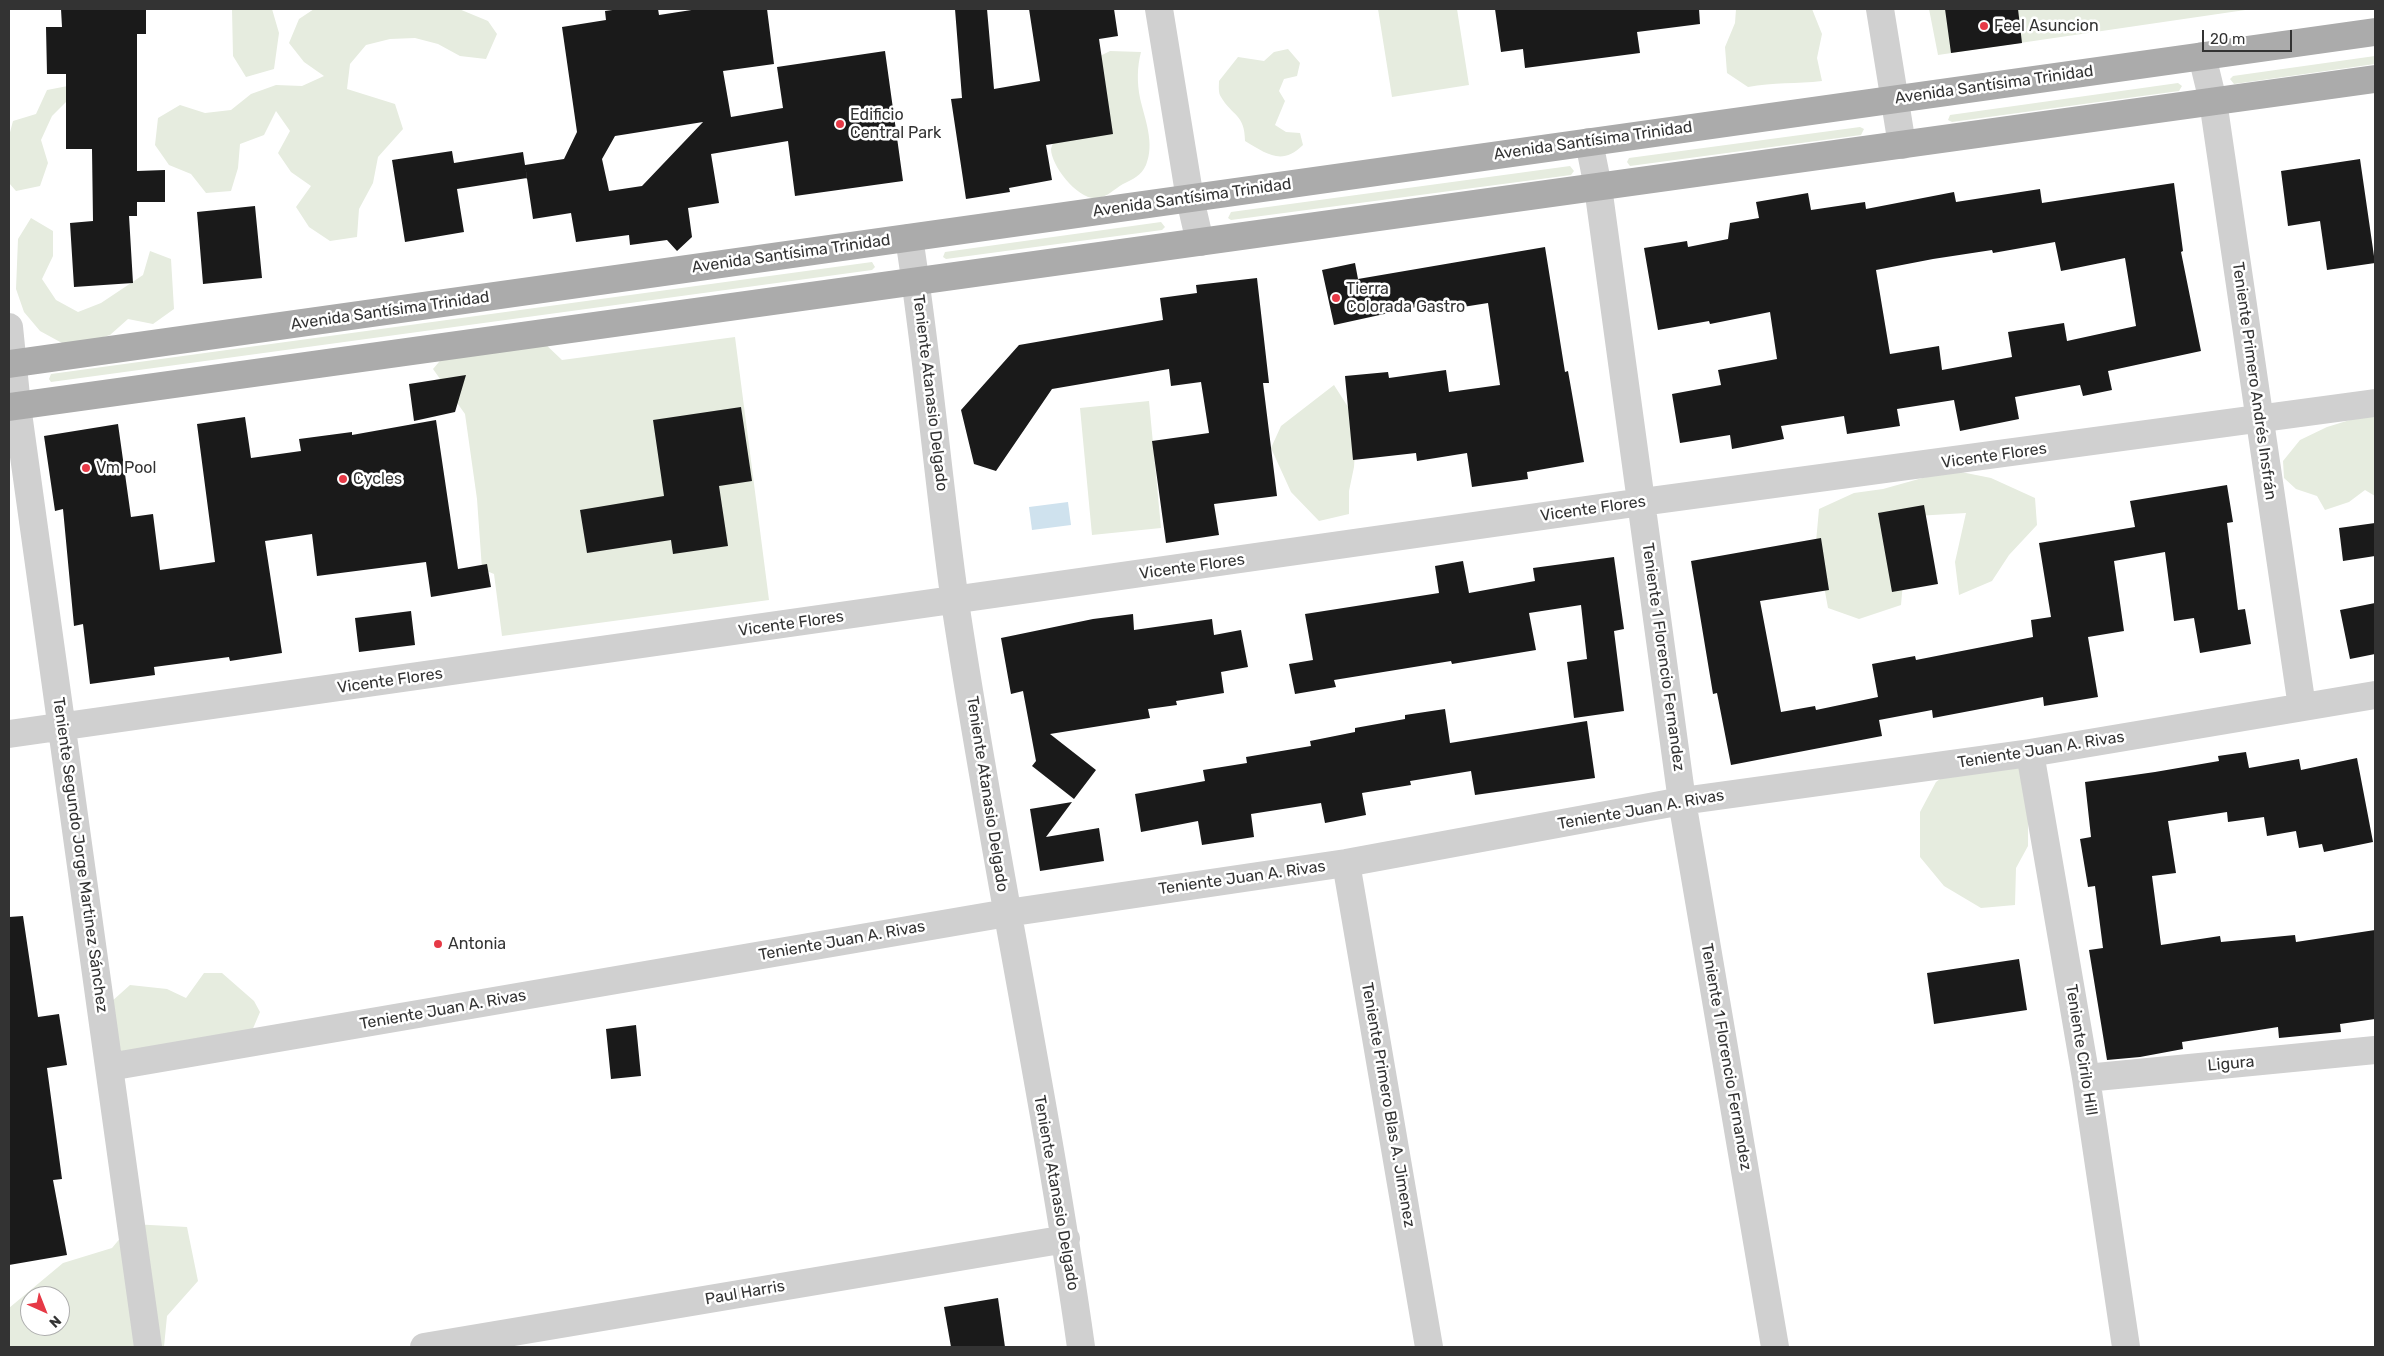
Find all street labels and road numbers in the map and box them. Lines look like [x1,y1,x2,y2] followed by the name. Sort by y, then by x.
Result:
[1893,62,2095,108] street label: Avenida Santísima Trinidad
[1492,118,1694,164] street label: Avenida Santísima Trinidad
[1091,175,1293,221] street label: Avenida Santísima Trinidad
[690,231,892,277] street label: Avenida Santísima Trinidad
[2228,261,2280,501] street label: Teniente Primero Andrés Insfrán
[289,288,491,334] street label: Avenida Santísima Trinidad
[908,294,952,492] street label: Teniente Atanasio Delgado
[1940,439,2048,473] street label: Vicente Flores
[1539,492,1647,526] street label: Vicente Flores
[1637,542,1689,772] street label: Teniente 1 Florencio Fernandez
[1138,550,1246,584] street label: Vicente Flores
[737,607,845,641] street label: Vicente Flores
[336,664,444,698] street label: Vicente Flores
[962,695,1012,893] street label: Teniente Atanasio Delgado
[48,696,112,1014] street label: Teniente Segundo Jorge Martinez Sánchez
[1956,727,2126,773] street label: Teniente Juan A. Rivas
[1556,786,1726,834] street label: Teniente Juan A. Rivas
[1157,857,1327,899] street label: Teniente Juan A. Rivas
[757,917,927,965] street label: Teniente Juan A. Rivas
[1697,942,1755,1172] street label: Teniente 1 Florencio Fernandez
[1357,981,1419,1229] street label: Teniente Primero Blas A. Jimenez
[2061,983,2101,1117] street label: Teniente Cirilo Hill
[358,986,528,1034] street label: Teniente Juan A. Rivas
[2207,1052,2255,1076] street label: Ligura
[1029,1094,1083,1292] street label: Teniente Atanasio Delgado
[704,1277,786,1309] street label: Paul Harris

